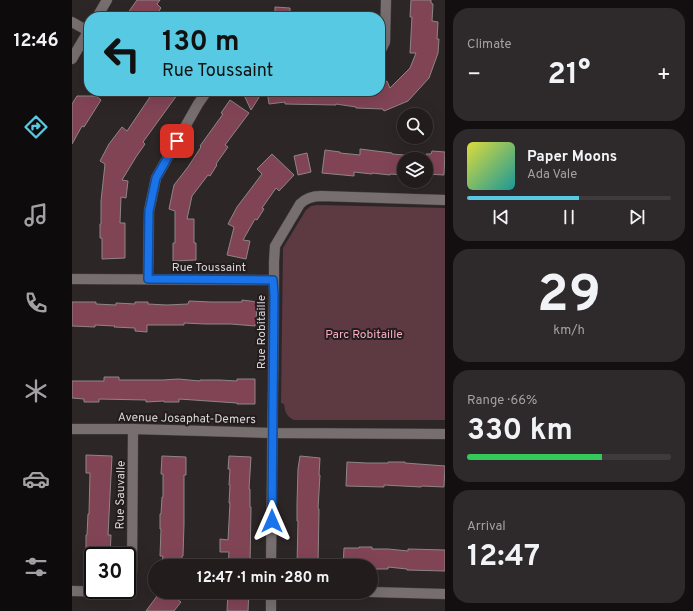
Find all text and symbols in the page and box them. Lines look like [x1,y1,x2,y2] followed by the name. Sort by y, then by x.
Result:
[162,25,240,61] text: 130 m
[96,28,148,80] icon: left
[13,30,59,53] text: 12:46
[467,37,512,53] text: Climate
[548,57,590,94] text: 21°
[162,60,273,83] text: Rue Toussaint
[467,62,481,89] text: −
[657,62,671,89] text: +
[397,108,433,188] map controls
[397,108,433,144] button: search
[22,113,50,141] icon: directions
[160,124,194,158] pin
[166,130,188,152] icon: arrive
[527,148,617,167] text: Paper Moons
[397,152,433,188] button: layers
[527,167,577,183] text: Ada Vale
[22,201,50,229] icon: music
[490,206,512,228] icon: previous
[558,206,580,228] icon: pause
[626,206,648,228] icon: next
[172,260,246,276] street label: Rue Toussaint
[537,264,601,330] text: 29
[22,289,50,317] icon: phone
[254,295,270,369] street label: Rue Robitaille
[553,323,585,339] text: km/h
[325,327,403,343] park label: Parc Robitaille
[22,377,50,405] icon: climate
[467,393,537,409] text: Range · 66%
[118,410,256,428] street label: Avenue Josaphat-Demers
[467,413,573,450] text: 330 km
[112,460,130,530] street label: Rue Sauvalle
[22,465,50,493] icon: car
[251,500,293,542] position arrow
[467,519,506,535] text: Arrival
[467,539,540,576] text: 12:47
[84,547,136,599] speed limit sign: 30
[22,553,50,581] icon: filters
[197,569,329,588] text: 12:47 · 1 min · 280 m

